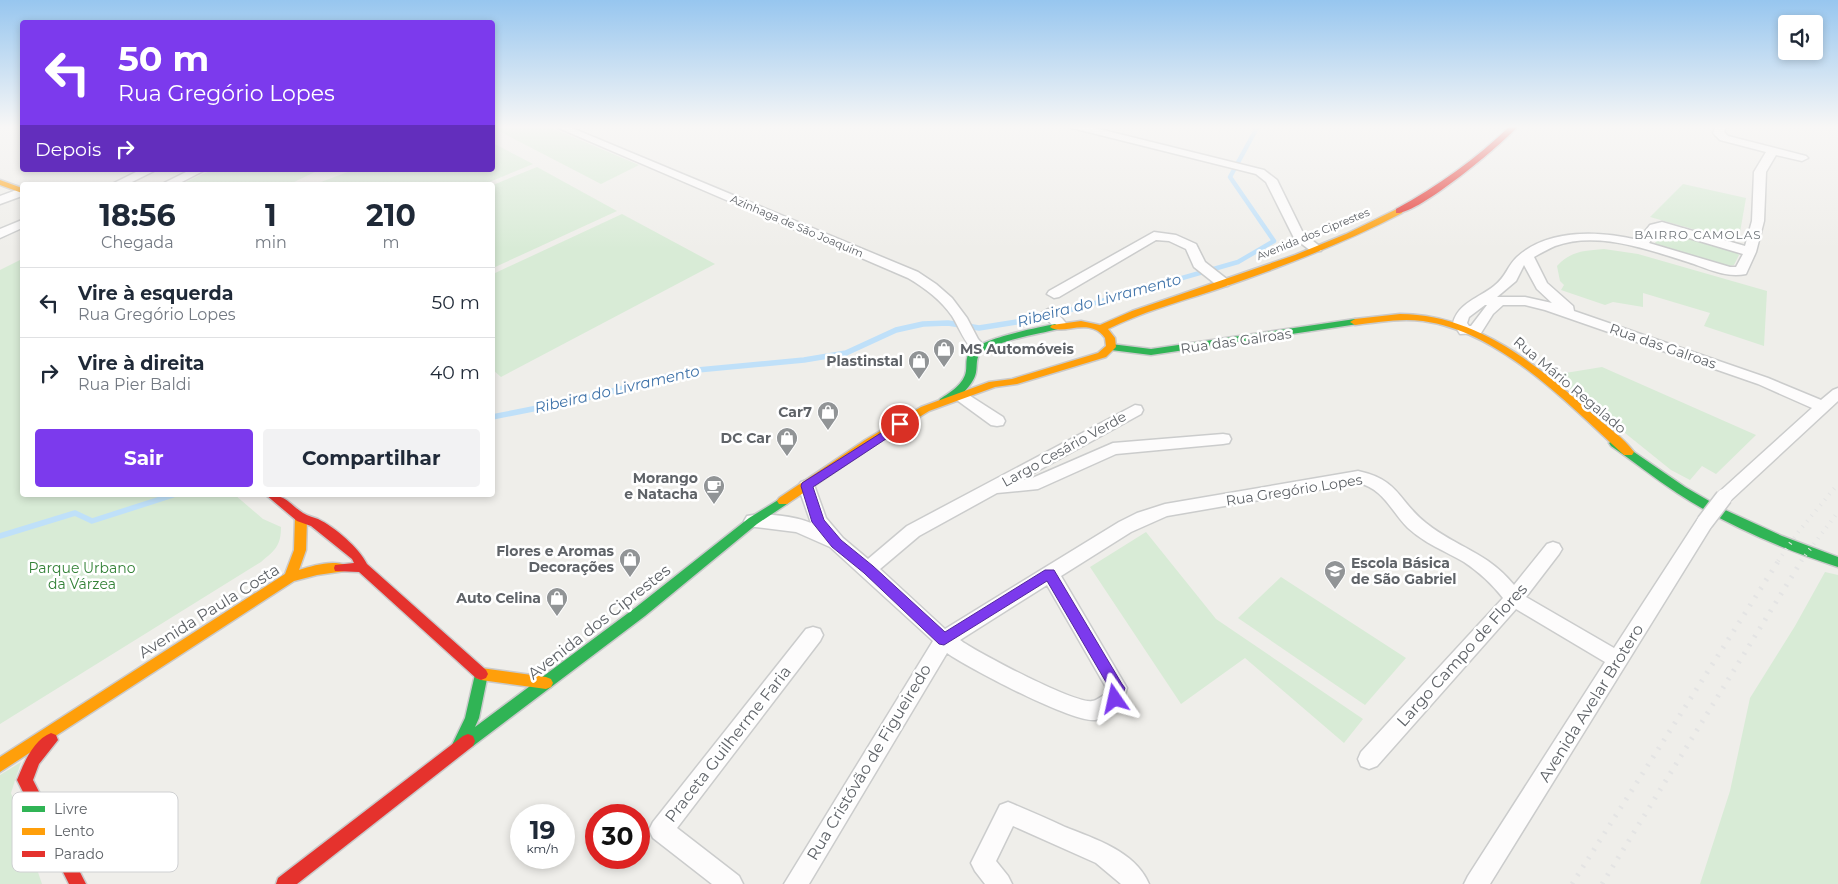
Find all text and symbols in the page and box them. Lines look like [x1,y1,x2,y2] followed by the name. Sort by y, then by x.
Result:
[1778,15,1823,60] map controls
[1778,15,1823,60] button: sound
[118,37,209,80] text: 50 m
[35,40,100,105] icon: left
[118,80,335,107] text: Rua Gregório Lopes
[111,135,139,163] icon: right
[35,138,101,161] text: Depois
[728,192,866,260] street label: Azinhaga de São Joaquim
[99,197,176,234] text: 18:56
[265,197,277,234] text: 1
[366,197,416,234] text: 210
[1254,205,1372,263] street label: Avenida dos Ciprestes
[1634,227,1762,242] district label: BAIRRO CAMOLAS
[101,233,174,252] text: Chegada
[255,233,287,252] text: min
[382,233,399,252] text: m
[1015,269,1183,331] water label: Ribeira do Livramento
[78,282,233,305] text: Vire à esquerda
[35,289,63,317] icon: left
[432,291,480,314] text: 50 m
[78,305,236,324] text: Rua Gregório Lopes
[1607,319,1719,373] street label: Rua das Galroas
[1179,324,1293,358] street label: Rua das Galroas
[1510,333,1630,438] street label: Rua Mário Regalado
[932,337,956,368] shop icon: MS Automóveis
[960,340,1074,358] place label: MS Automóveis
[907,349,931,380] shop icon: Plastinstal
[78,352,205,375] text: Vire à direita
[826,352,903,370] place label: Plastinstal
[35,359,63,387] icon: right
[430,361,480,384] text: 40 m
[533,361,701,417] water label: Ribeira do Livramento
[78,375,191,394] text: Rua Pier Baldi
[816,400,840,431] shop icon: Car7
[778,403,812,421] place label: Car7
[879,403,921,445] pin
[999,407,1129,491] street label: Largo Cesário Verde
[886,410,914,438] icon: arrive
[775,426,799,457] shop icon: DC Car
[35,429,253,487] button: Sair
[263,429,480,487] button: Compartilhar
[721,429,771,447] place label: DC Car
[624,469,698,503] place label: Morango e Natacha
[1224,470,1364,510] street label: Rua Gregório Lopes
[702,474,726,505] cafe icon: Morango e Natacha
[496,542,615,576] place label: Flores e Aromas Decorações
[618,547,642,578] shop icon: Flores e Aromas Decorações
[1351,554,1457,588] place label: Escola Básica de São Gabriel
[28,559,136,593] park label: Parque Urbano da Várzea
[1323,559,1347,590] school or university icon: Escola Básica de São Gabriel
[135,560,283,662] street label: Avenida Paula Costa
[524,560,674,684] street label: Avenida dos Ciprestes
[1393,579,1531,730] street label: Largo Campo de Flores
[545,586,569,617] shop icon: Auto Celina
[455,589,541,607] place label: Auto Celina
[1535,621,1647,785] street label: Avenida Avelar Brotero
[803,661,935,863] street label: Rua Cristóvão de Figueiredo
[661,662,795,826] street label: Praceta Guilherme Faria
[1088,672,1140,724] position arrow
[12,792,178,872] legend
[54,800,88,818] text: Livre
[585,804,650,869] speed limit sign: 30
[530,815,555,845] text: 19
[54,822,94,840] text: Lento
[526,841,559,856] text: km/h
[54,845,104,863] text: Parado

